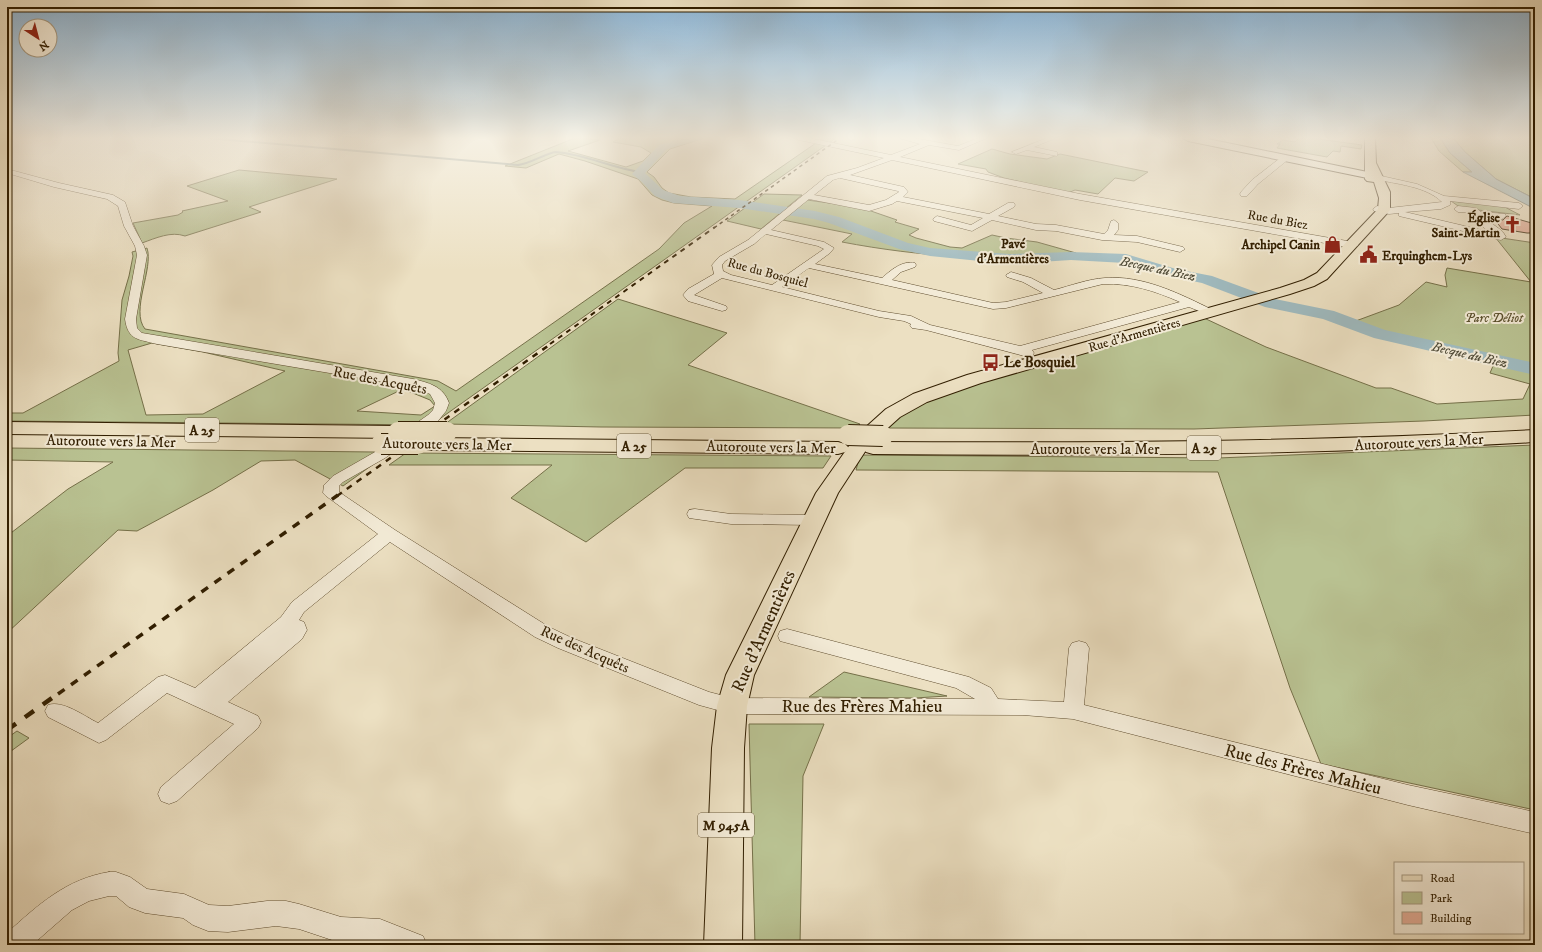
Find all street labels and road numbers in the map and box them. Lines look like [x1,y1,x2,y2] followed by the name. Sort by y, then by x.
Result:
[1246,207,1310,233] street label: Rue du Biez
[726,255,810,291] street label: Rue du Bosquiel
[1086,314,1182,356] street label: Rue d'Armentières
[331,362,428,399] street label: Rue des Acquêts
[185,418,219,442] road number: A 25
[1354,430,1484,455] street label: Autoroute vers la Mer
[46,431,176,452] street label: Autoroute vers la Mer
[382,434,512,455] street label: Autoroute vers la Mer
[617,434,651,458] road number: A 25
[1187,436,1221,460] road number: A 25
[706,437,836,458] street label: Autoroute vers la Mer
[1030,440,1160,459] street label: Autoroute vers la Mer
[727,567,801,696] street label: Rue d'Armentières
[537,621,632,678] street label: Rue des Acquêts
[782,696,943,718] street label: Rue des Frères Mahieu
[1222,740,1384,800] street label: Rue des Frères Mahieu
[698,813,754,837] road number: M 945A

